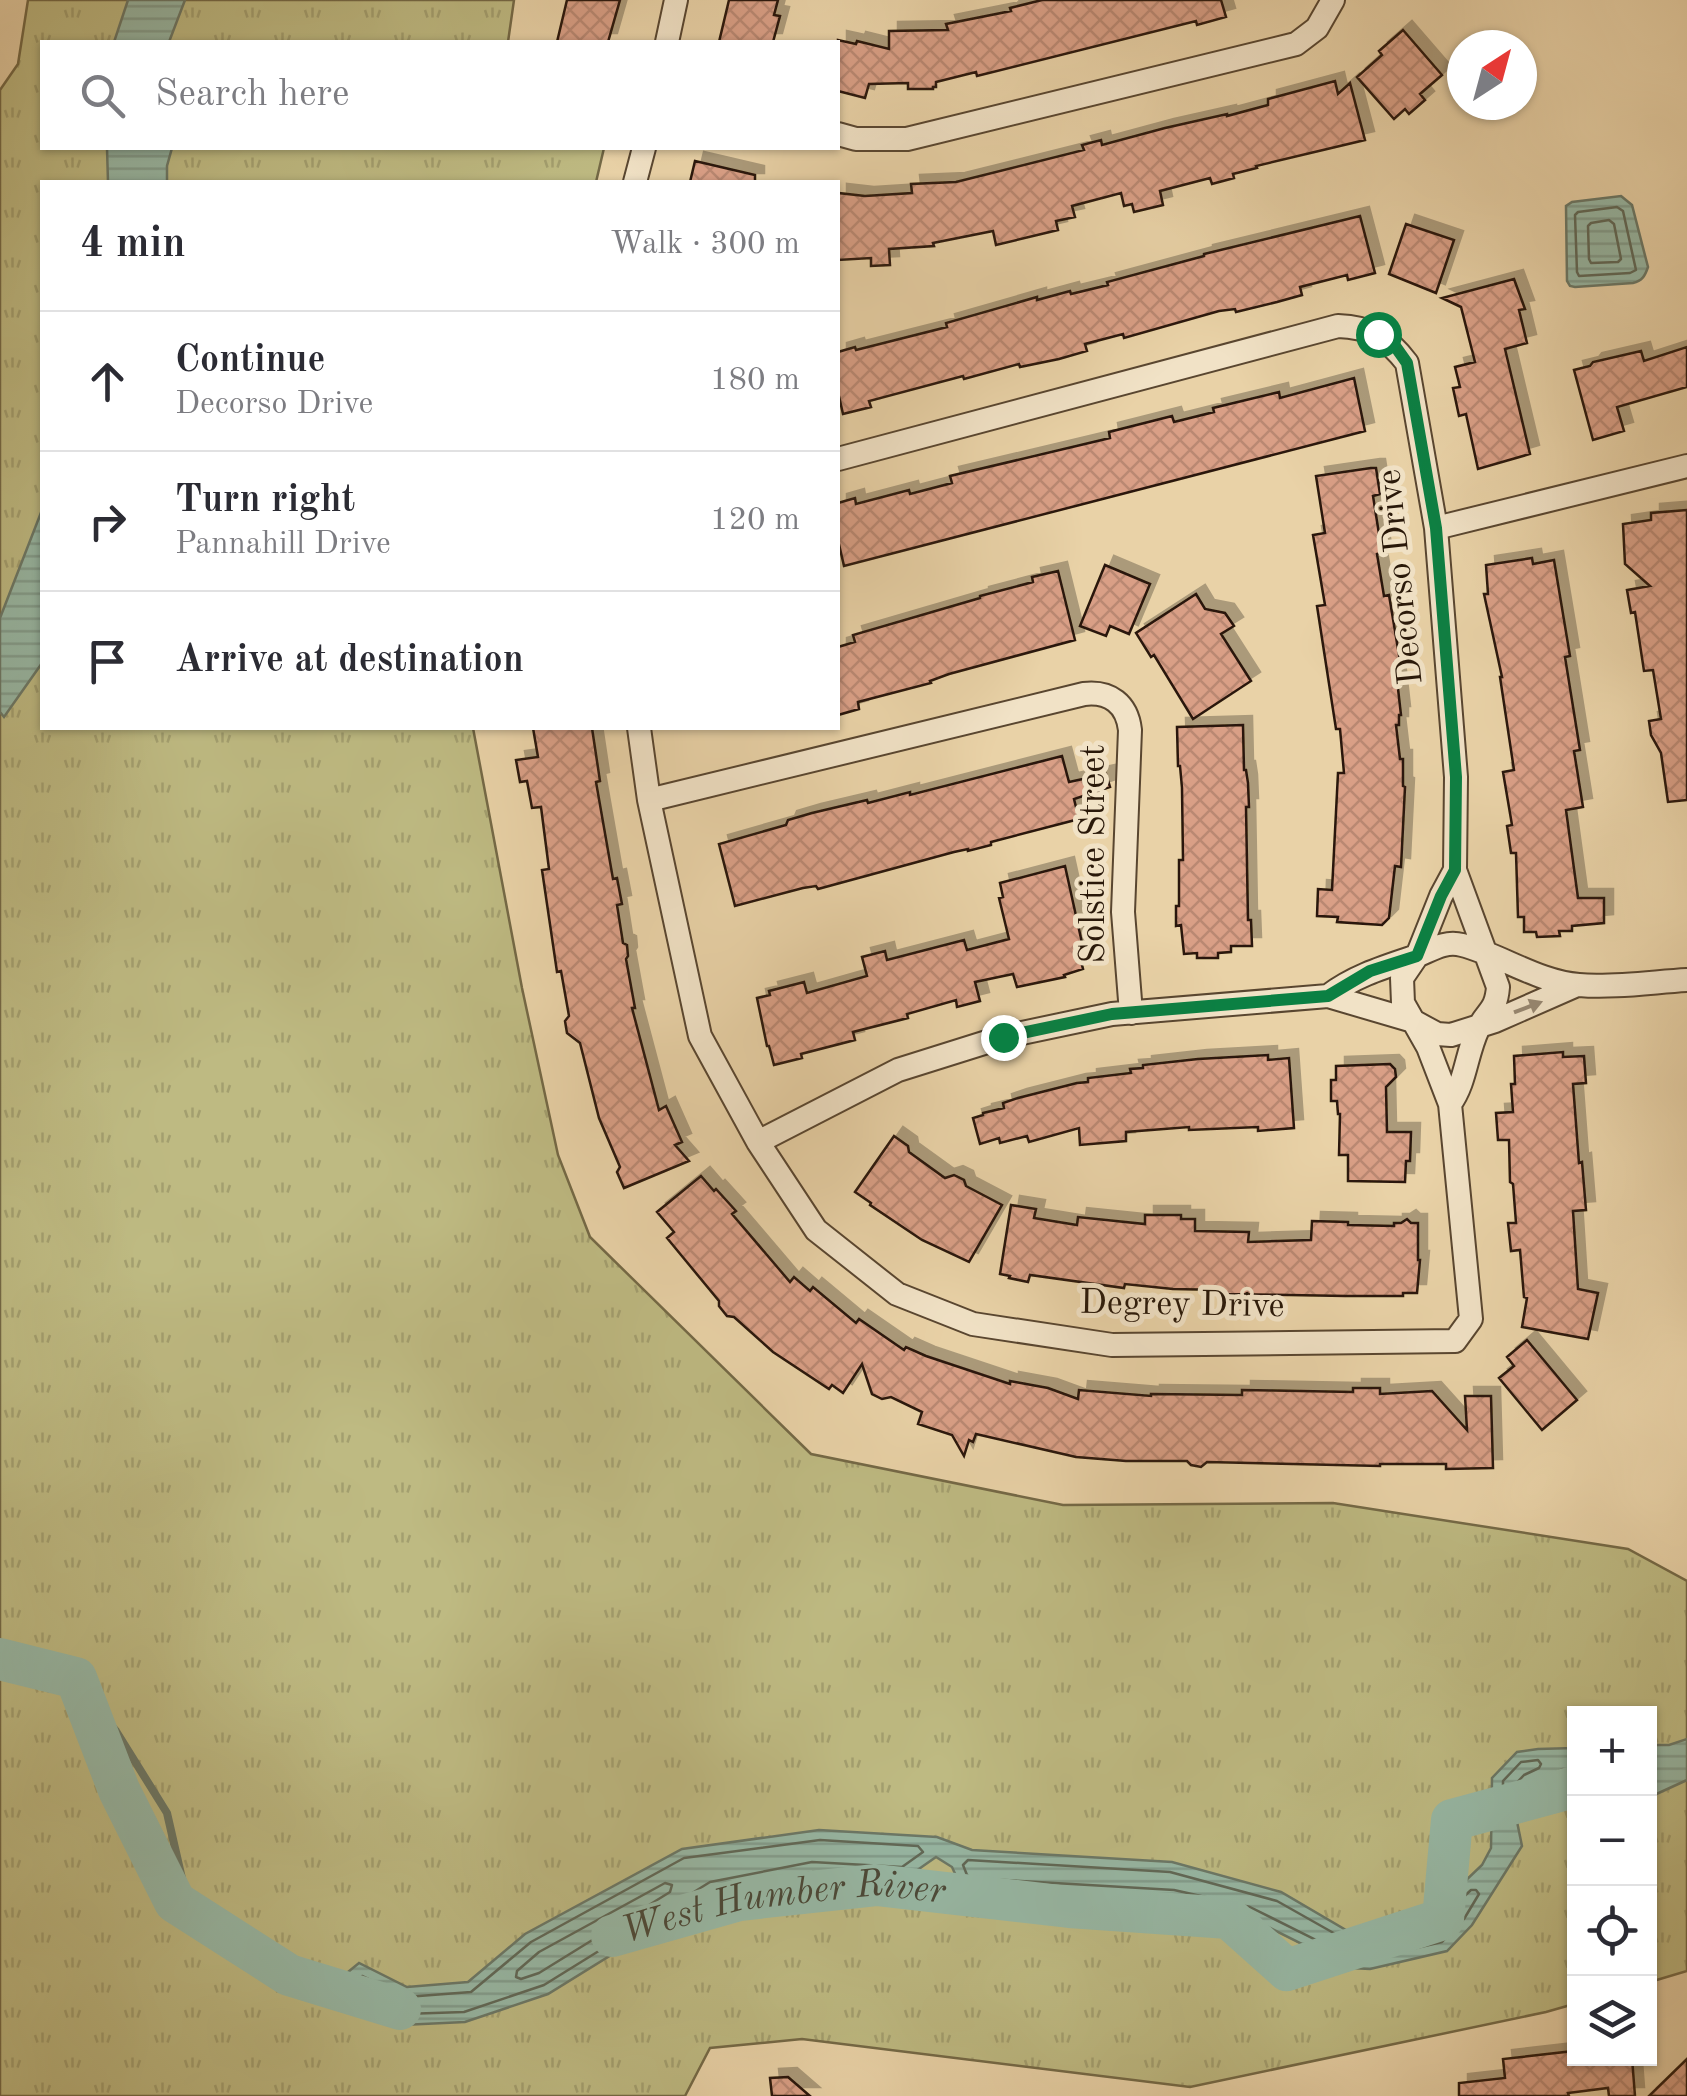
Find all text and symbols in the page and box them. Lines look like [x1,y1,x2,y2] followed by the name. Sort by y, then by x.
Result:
[1447,30,1537,120] north arrow
[40,40,840,150] search box
[75,68,130,123] icon: search
[155,76,350,114] text: Search here
[80,224,186,266] text: 4 min
[610,229,800,261] text: Walk · 300 m
[1356,312,1402,358] route start
[175,342,325,380] text: Continue
[80,354,135,409] icon: ahead
[710,365,800,397] text: 180 m
[175,389,373,421] text: Decorso Drive
[1372,467,1430,687] street label: Decorso Drive
[175,482,355,520] text: Turn right
[80,494,135,549] icon: right
[710,505,800,537] text: 120 m
[175,529,391,561] text: Pannahill Drive
[80,634,135,689] icon: arrive
[175,642,524,680] text: Arrive at destination
[1077,744,1112,964] street label: Solstice Street
[1514,999,1544,1014] one-way arrow
[981,1015,1027,1061] route end
[1079,1286,1285,1324] street label: Degrey Drive
[1567,1706,1657,2066] map controls
[1567,1706,1657,1796] button: +
[1567,1796,1657,1886] button: −
[617,1865,948,1951] water label: West Humber River
[1567,1886,1657,1976] button: locate
[1567,1976,1657,2066] button: layers

